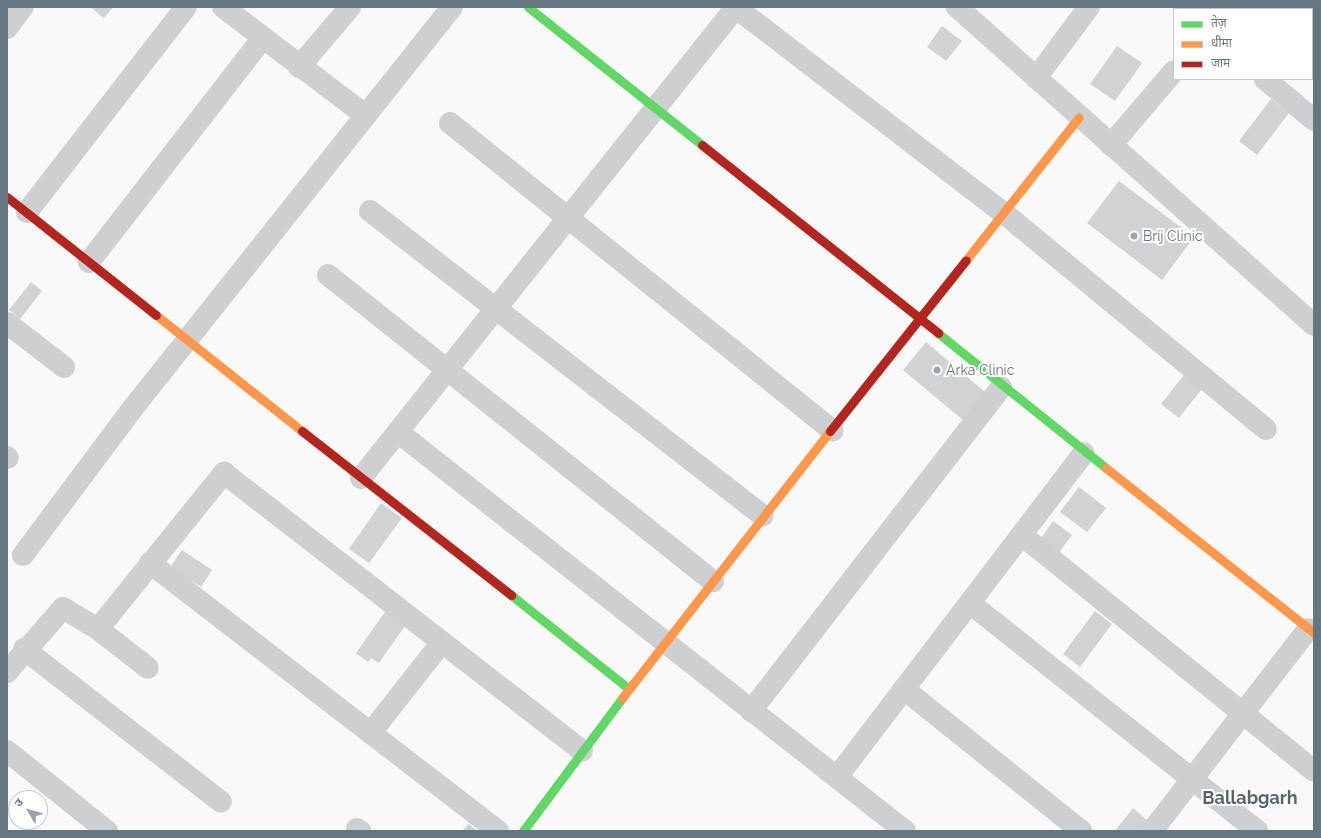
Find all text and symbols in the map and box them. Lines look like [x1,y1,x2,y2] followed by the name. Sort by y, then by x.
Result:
[1173,8,1313,80] legend
[1211,16,1227,30] text: तेज़
[1211,36,1232,50] text: धीमा
[1211,56,1230,70] text: जाम
[1143,228,1202,244] place label: Brij Clinic
[1128,230,1140,242] marker: Brij Clinic
[946,362,1014,378] place label: Arka Clinic
[931,364,943,376] marker: Arka Clinic
[1202,787,1298,809] district label: Ballabgarh
[8,790,48,830] north arrow
[12,796,26,809] text: उ

